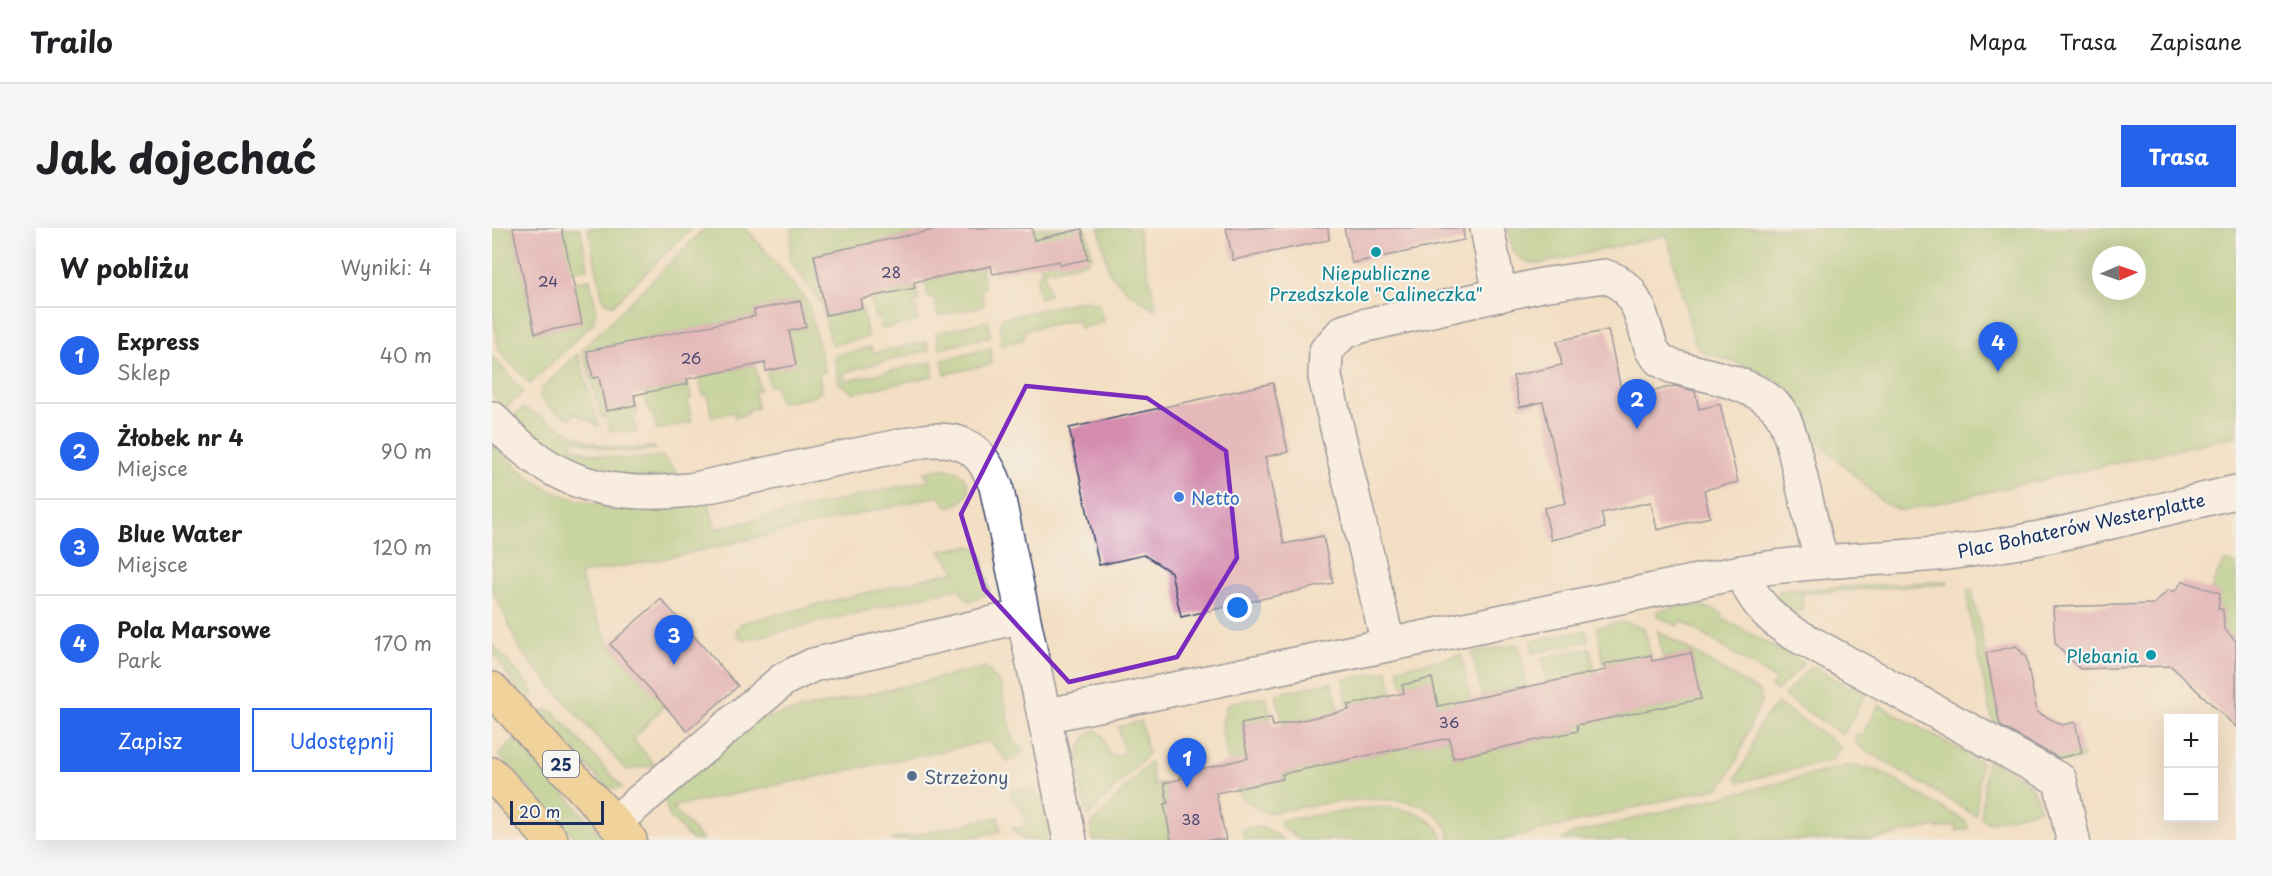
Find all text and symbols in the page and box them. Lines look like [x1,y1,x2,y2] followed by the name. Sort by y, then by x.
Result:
[30,20,113,63] text: Trailo
[1969,25,2026,57] text: Mapa
[2059,25,2116,57] text: Trasa
[2149,25,2242,57] text: Zapisane
[36,125,317,188] text: Jak dojechać
[2121,125,2236,187] button: Trasa
[1369,245,1383,259] marker: Niepubliczne Przedszkole "Calineczka"
[2092,246,2146,300] north arrow
[60,248,189,287] text: W pobliżu
[340,252,432,282] text: Wyniki: 4
[1269,259,1483,307] place label: Niepubliczne Przedszkole "Calineczka"
[881,260,901,283] house number: 28
[538,269,558,292] house number: 24
[1978,322,2018,372] pin: 4
[117,324,199,357] text: Express
[75,340,84,370] text: 1
[380,340,432,370] text: 40 m
[681,346,701,369] house number: 26
[117,357,171,387] text: Sklep
[1618,380,1656,429] pin: 2
[117,420,244,453] text: Żłobek nr 4
[72,436,87,466] text: 2
[381,436,432,466] text: 90 m
[117,453,188,483] text: Miejsce
[1191,484,1240,511] place label: Netto
[1955,486,2207,564] street label: Plac Bohaterów Westerplatte
[1172,490,1186,504] marker: Netto
[117,516,242,549] text: Blue Water
[73,532,86,562] text: 3
[373,532,432,562] text: 120 m
[117,549,188,579] text: Miejsce
[1223,593,1252,622] your location
[117,612,271,645] text: Pola Marsowe
[654,616,693,665] pin: 3
[73,628,86,658] text: 4
[374,628,432,658] text: 170 m
[2066,642,2139,669] place label: Plebania
[117,645,162,675] text: Park
[2144,648,2158,662] marker: Plebania
[60,708,240,772] button: Zapisz
[252,708,432,772] button: Udostępnij
[1439,710,1459,733] house number: 36
[2164,714,2218,822] map controls
[2164,714,2218,768] button: +
[1168,738,1206,788] pin: 1
[543,751,579,777] road number: 25
[924,763,1008,790] place label: Strzeżony
[2164,768,2218,822] button: −
[905,769,919,783] marker: Strzeżony
[510,798,604,826] scale bar
[519,799,560,823] text: 20 m
[1181,807,1201,830] house number: 38

